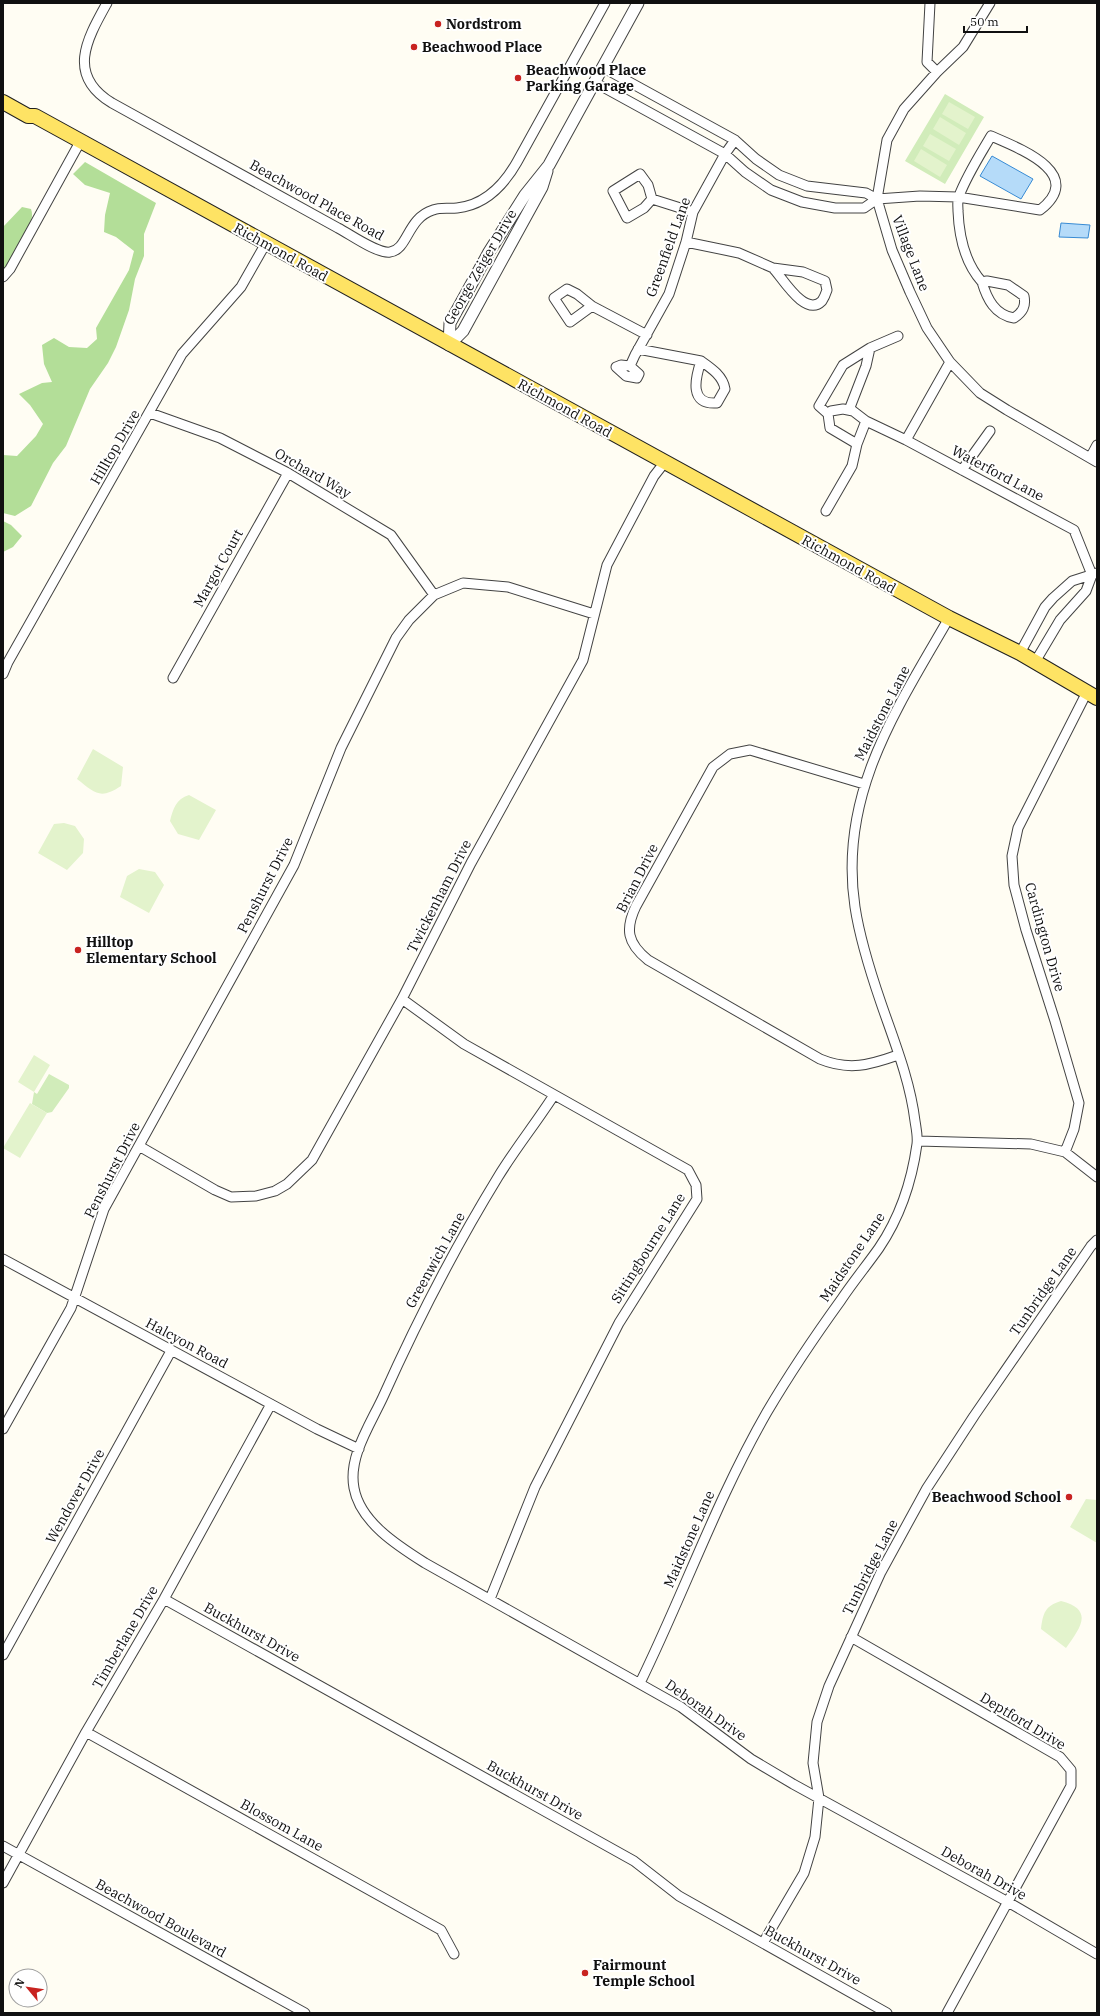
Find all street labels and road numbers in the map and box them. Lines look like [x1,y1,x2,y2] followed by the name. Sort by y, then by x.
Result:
[247,156,388,245] street label: Beachwood Place Road
[642,195,694,299] street label: Greenfield Lane
[440,206,520,328] street label: George Zeiger Drive
[888,212,934,294] street label: Village Lane
[231,219,332,286] street label: Richmond Road
[515,375,616,442] street label: Richmond Road
[86,406,144,488] street label: Hilltop Drive
[949,441,1047,505] street label: Waterford Lane
[271,444,355,502] street label: Orchard Way
[189,526,247,610] street label: Margot Court
[799,531,900,598] street label: Richmond Road
[850,662,914,764] street label: Maidstone Lane
[233,834,297,936] street label: Penshurst Drive
[403,837,475,955] street label: Twickenham Drive
[612,840,662,916] street label: Brian Drive
[1021,880,1069,994] street label: Cardington Drive
[80,1119,144,1221] street label: Penshurst Drive
[607,1189,689,1307] street label: Sittingbourne Lane
[401,1209,469,1311] street label: Greenwich Lane
[815,1209,889,1305] street label: Maidstone Lane
[1006,1243,1080,1339] street label: Tunbridge Lane
[143,1314,232,1373] street label: Halcyon Road
[42,1446,108,1546] street label: Wendover Drive
[660,1488,718,1590] street label: Maidstone Lane
[838,1516,902,1618] street label: Tunbridge Lane
[88,1582,162,1692] street label: Timberlane Drive
[201,1598,303,1666] street label: Buckhurst Drive
[662,1675,750,1745] street label: Deborah Drive
[977,1688,1069,1754] street label: Deptford Drive
[484,1756,586,1824] street label: Buckhurst Drive
[237,1795,327,1855] street label: Blossom Lane
[938,1842,1030,1904] street label: Deborah Drive
[93,1875,230,1962] street label: Beachwood Boulevard
[762,1921,864,1989] street label: Buckhurst Drive

